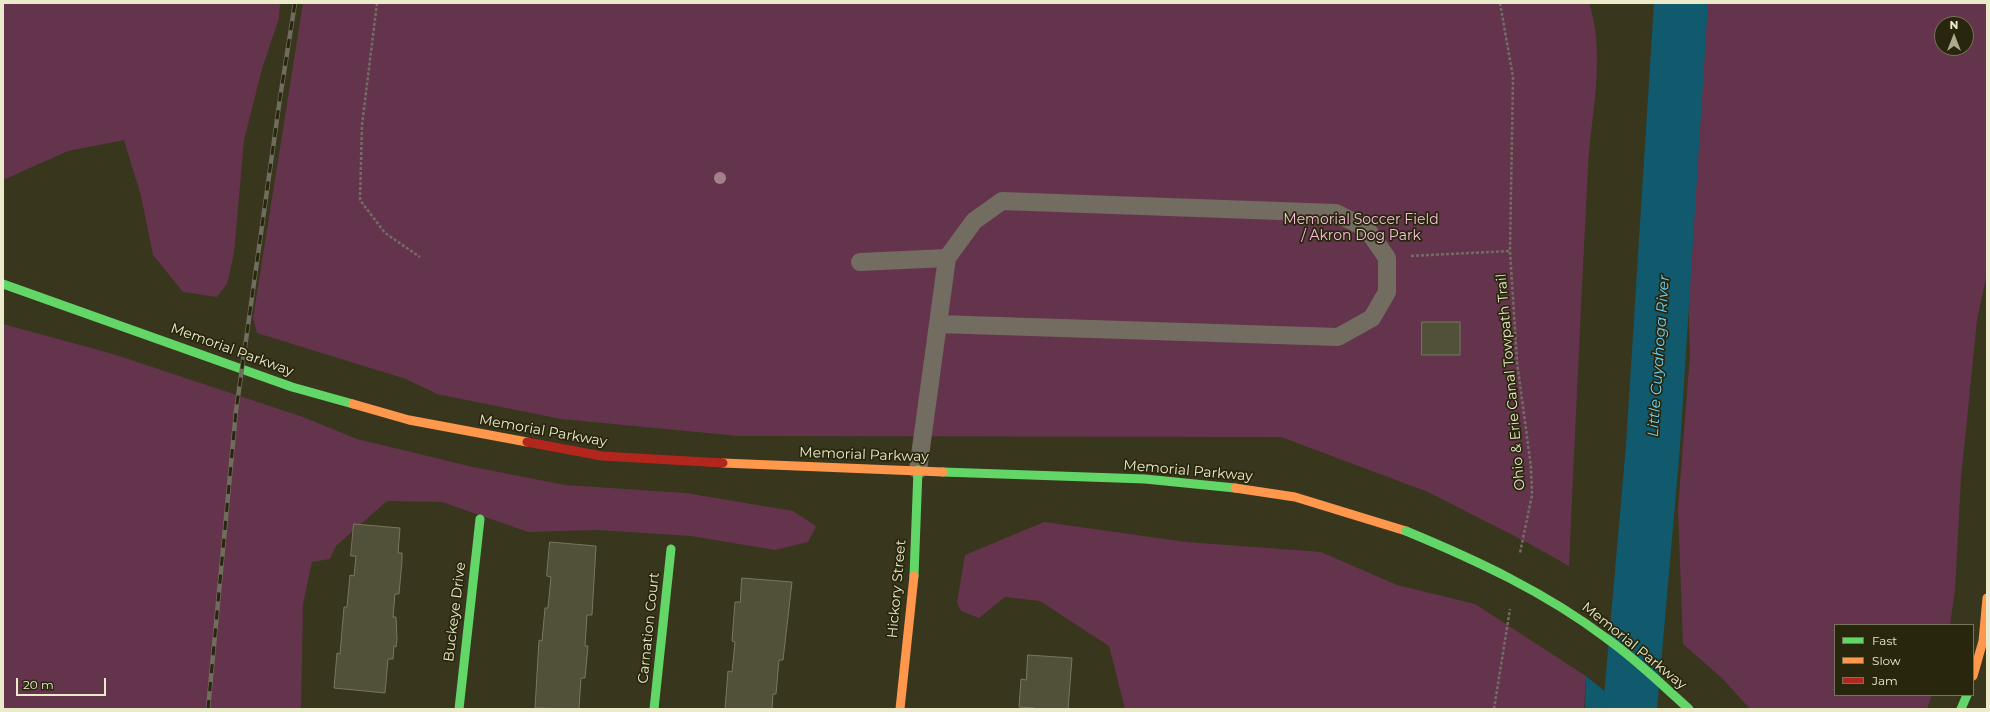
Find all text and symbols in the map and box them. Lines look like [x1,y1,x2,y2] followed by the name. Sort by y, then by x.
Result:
[1934,16,1974,56] north arrow
[1950,18,1958,32] text: N
[1283,212,1439,244] park label: Memorial Soccer Field / Akron Dog Park
[1493,273,1529,491] street label: Ohio & Erie Canal Towpath Trail
[1644,274,1674,438] water label: Little Cuyahoga River
[168,320,296,380] street label: Memorial Parkway
[478,411,608,451] street label: Memorial Parkway
[799,444,929,466] street label: Memorial Parkway
[1123,457,1253,485] street label: Memorial Parkway
[884,539,910,639] street label: Hickory Street
[441,561,469,663] street label: Buckeye Drive
[635,571,663,685] street label: Carnation Court
[1578,599,1690,693] street label: Memorial Parkway
[1834,624,1974,696] legend
[1872,633,1897,648] text: Fast
[1872,653,1901,668] text: Slow
[18,670,108,696] scale bar
[1872,673,1898,688] text: Jam
[23,677,54,692] text: 20 m

